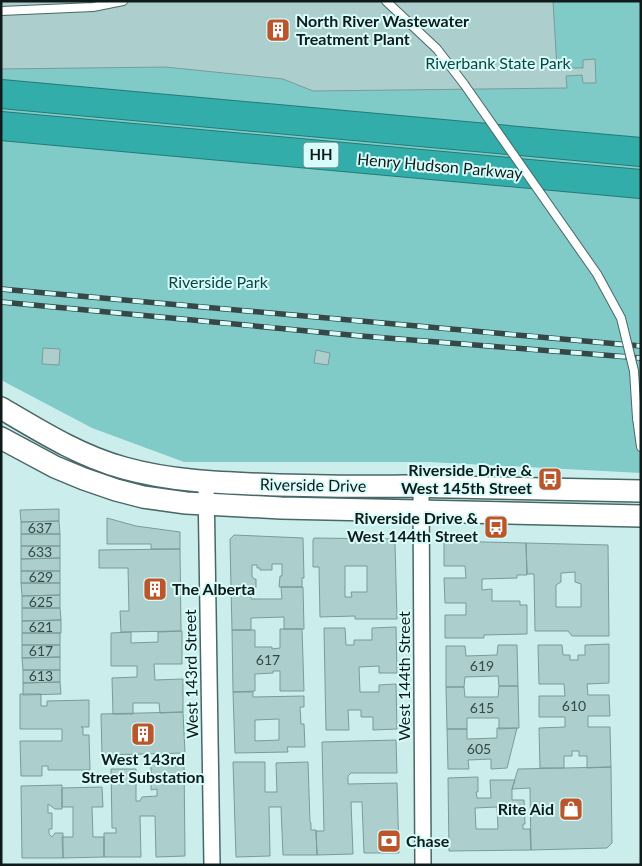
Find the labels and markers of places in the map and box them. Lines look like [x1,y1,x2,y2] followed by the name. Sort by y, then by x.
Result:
[296,11,469,48] place label: North River Wastewater Treatment Plant
[265,17,291,43] building icon: North River Wastewater Treatment Plant
[401,460,532,497] place label: Riverside Drive & West 145th Street
[537,466,563,492] bus stop icon: Riverside Drive & West 145th Street
[347,508,478,545] place label: Riverside Drive & West 144th Street
[483,514,509,540] bus stop icon: Riverside Drive & West 144th Street
[142,576,168,602] building icon: The Alberta
[172,579,255,598] place label: The Alberta
[130,721,156,747] building icon: West 143rd Street Substation
[81,749,205,786] place label: West 143rd Street Substation
[558,796,584,822] shop icon: Rite Aid
[498,799,554,818] place label: Rite Aid
[376,828,402,854] bank icon: Chase
[406,831,450,850] place label: Chase

